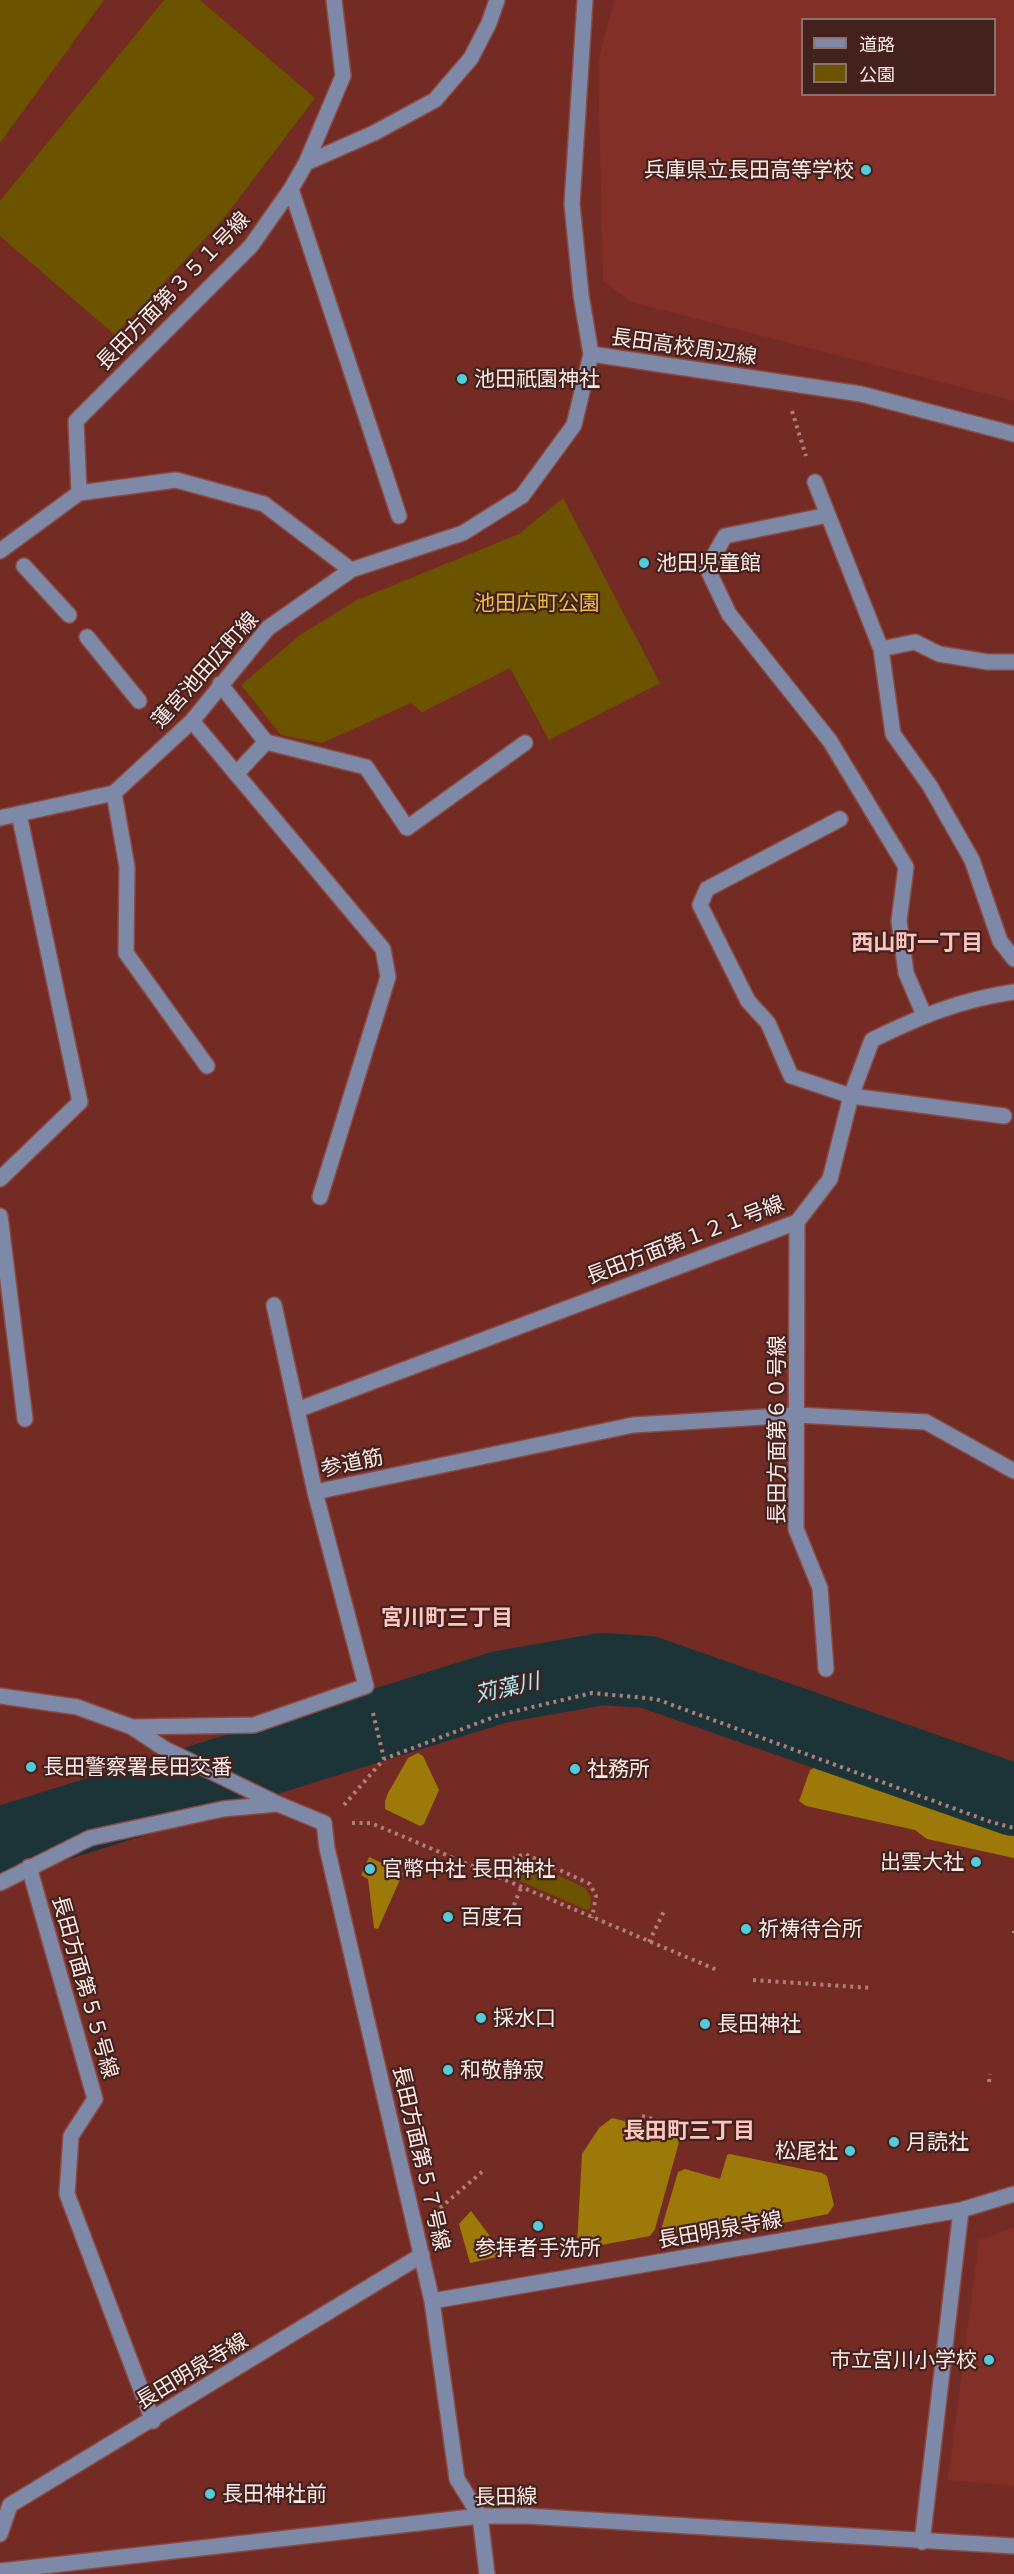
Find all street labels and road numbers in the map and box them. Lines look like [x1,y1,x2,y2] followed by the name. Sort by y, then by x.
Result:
[91,207,255,375] street label: 長田方面第３５１号線
[609,324,759,370] street label: 長田高校周辺線
[146,607,264,733] street label: 蓮宮池田広町線
[582,1191,788,1289] street label: 長田方面第１２１号線
[764,1336,790,1524] street label: 長田方面第６０号線
[319,1444,385,1482] street label: 参道筋
[47,1893,123,2081] street label: 長田方面第５５号線
[387,2063,455,2253] street label: 長田方面第５７号線
[656,2207,784,2253] street label: 長田明泉寺線
[132,2328,252,2414] street label: 長田明泉寺線
[474,2484,538,2510] street label: 長田線

